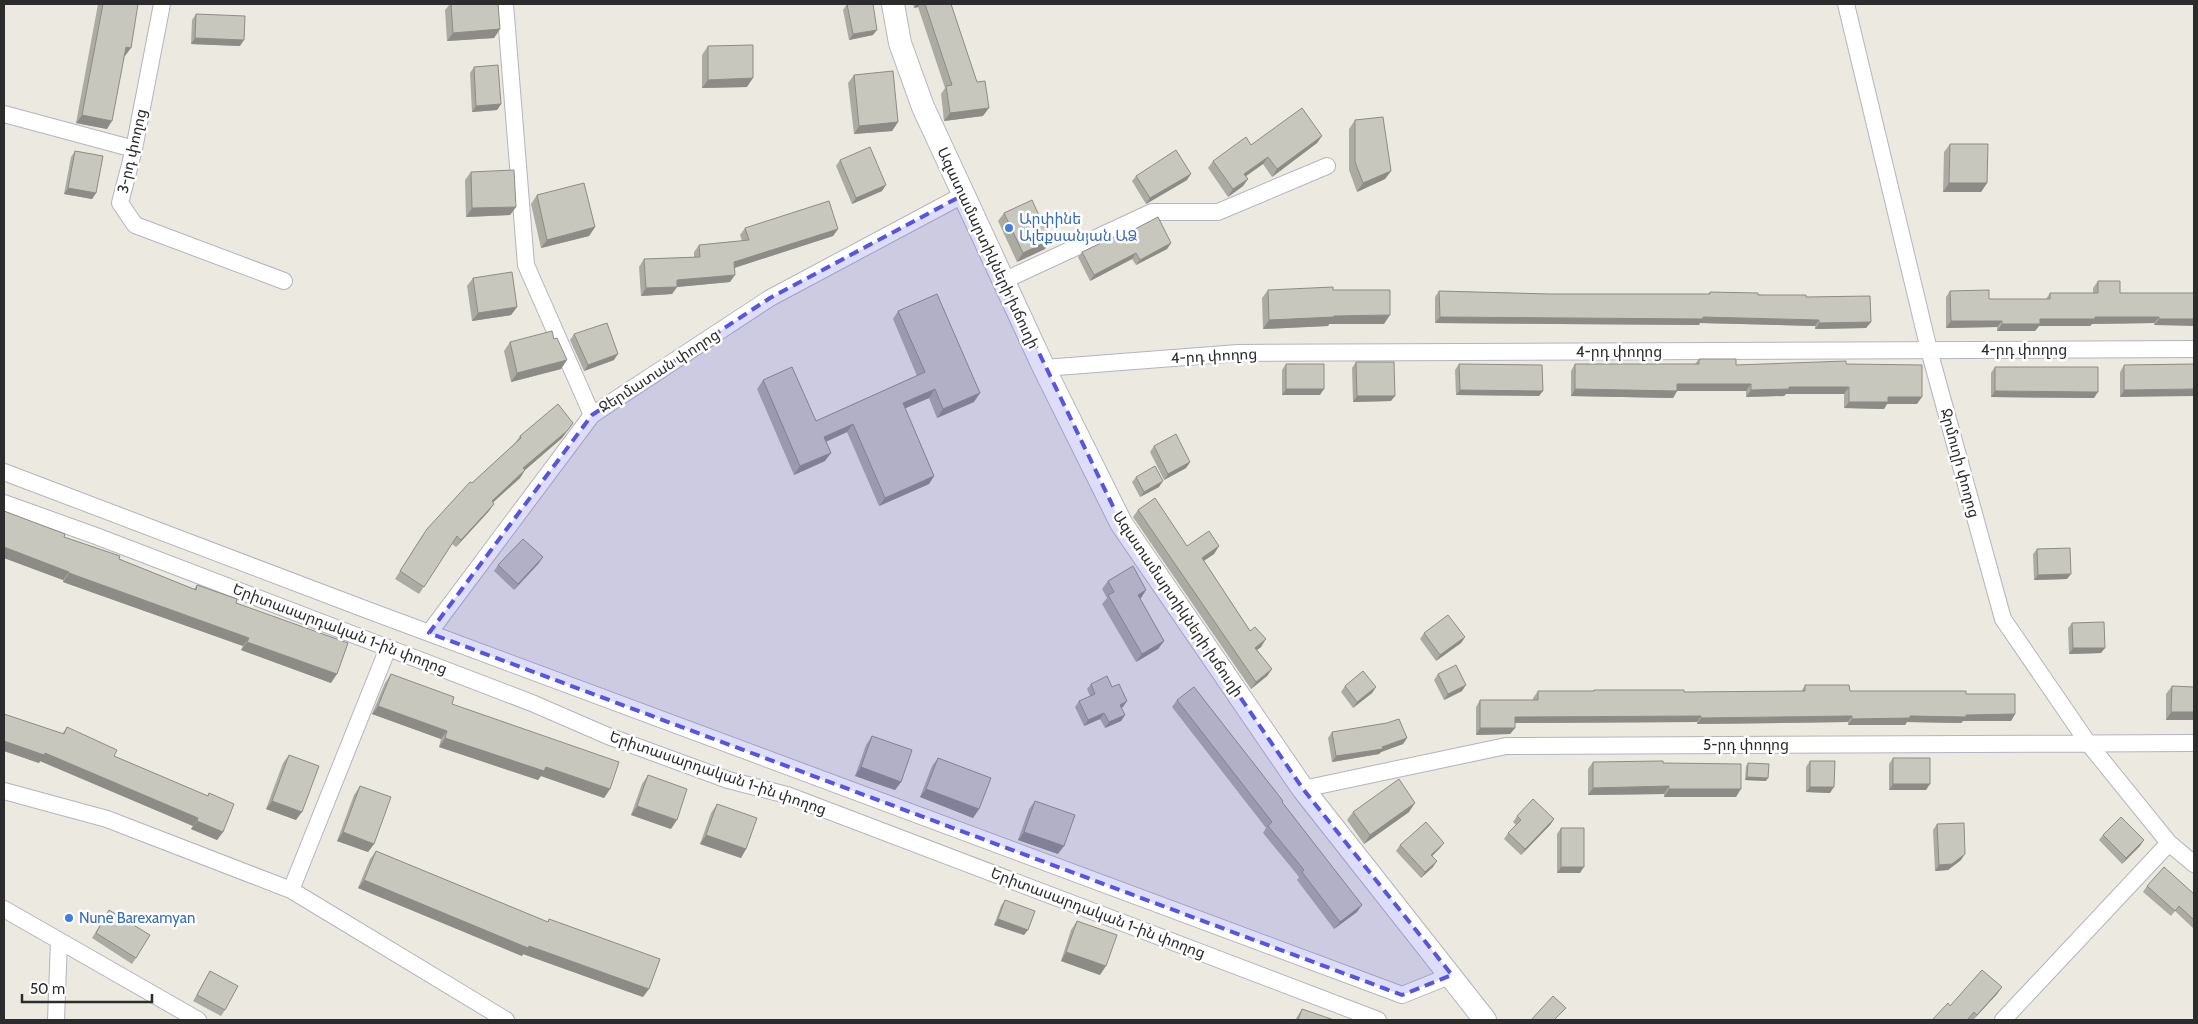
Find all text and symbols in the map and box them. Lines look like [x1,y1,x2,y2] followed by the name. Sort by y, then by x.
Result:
[114,107,150,195] street label: 3-րդ փողոց
[933,144,1043,352] street label: Ազատամարտիկների խճուղի
[1019,210,1138,245] place label: Արփինե Ալեքսանյան ԱՁ
[1003,222,1015,234] marker: Արփինե Ալեքսանյան ԱՁ
[595,325,723,417] street label: Ջերմատան փողոց
[1981,341,2067,359] street label: 4-րդ փողոց
[1576,343,1662,361] street label: 4-րդ փողոց
[1170,345,1258,367] street label: 4-րդ փողոց
[1937,406,1983,520] street label: Ջրմուղի փողոց
[1109,508,1247,700] street label: Ազատամարտիկների խճուղի
[230,580,450,678] street label: Երիտասարդական 1-ին փողոց
[607,727,829,819] street label: Երիտասարդական 1-ին փողոց
[1703,736,1789,754] street label: 5-րդ փողոց
[988,864,1208,962] street label: Երիտասարդական 1-ին փողոց
[79,909,195,927] place label: Nune Barexamyan
[63,912,75,924] marker: Nune Barexamyan
[22,972,152,1004] scale bar
[30,980,65,998] text: 50 m

